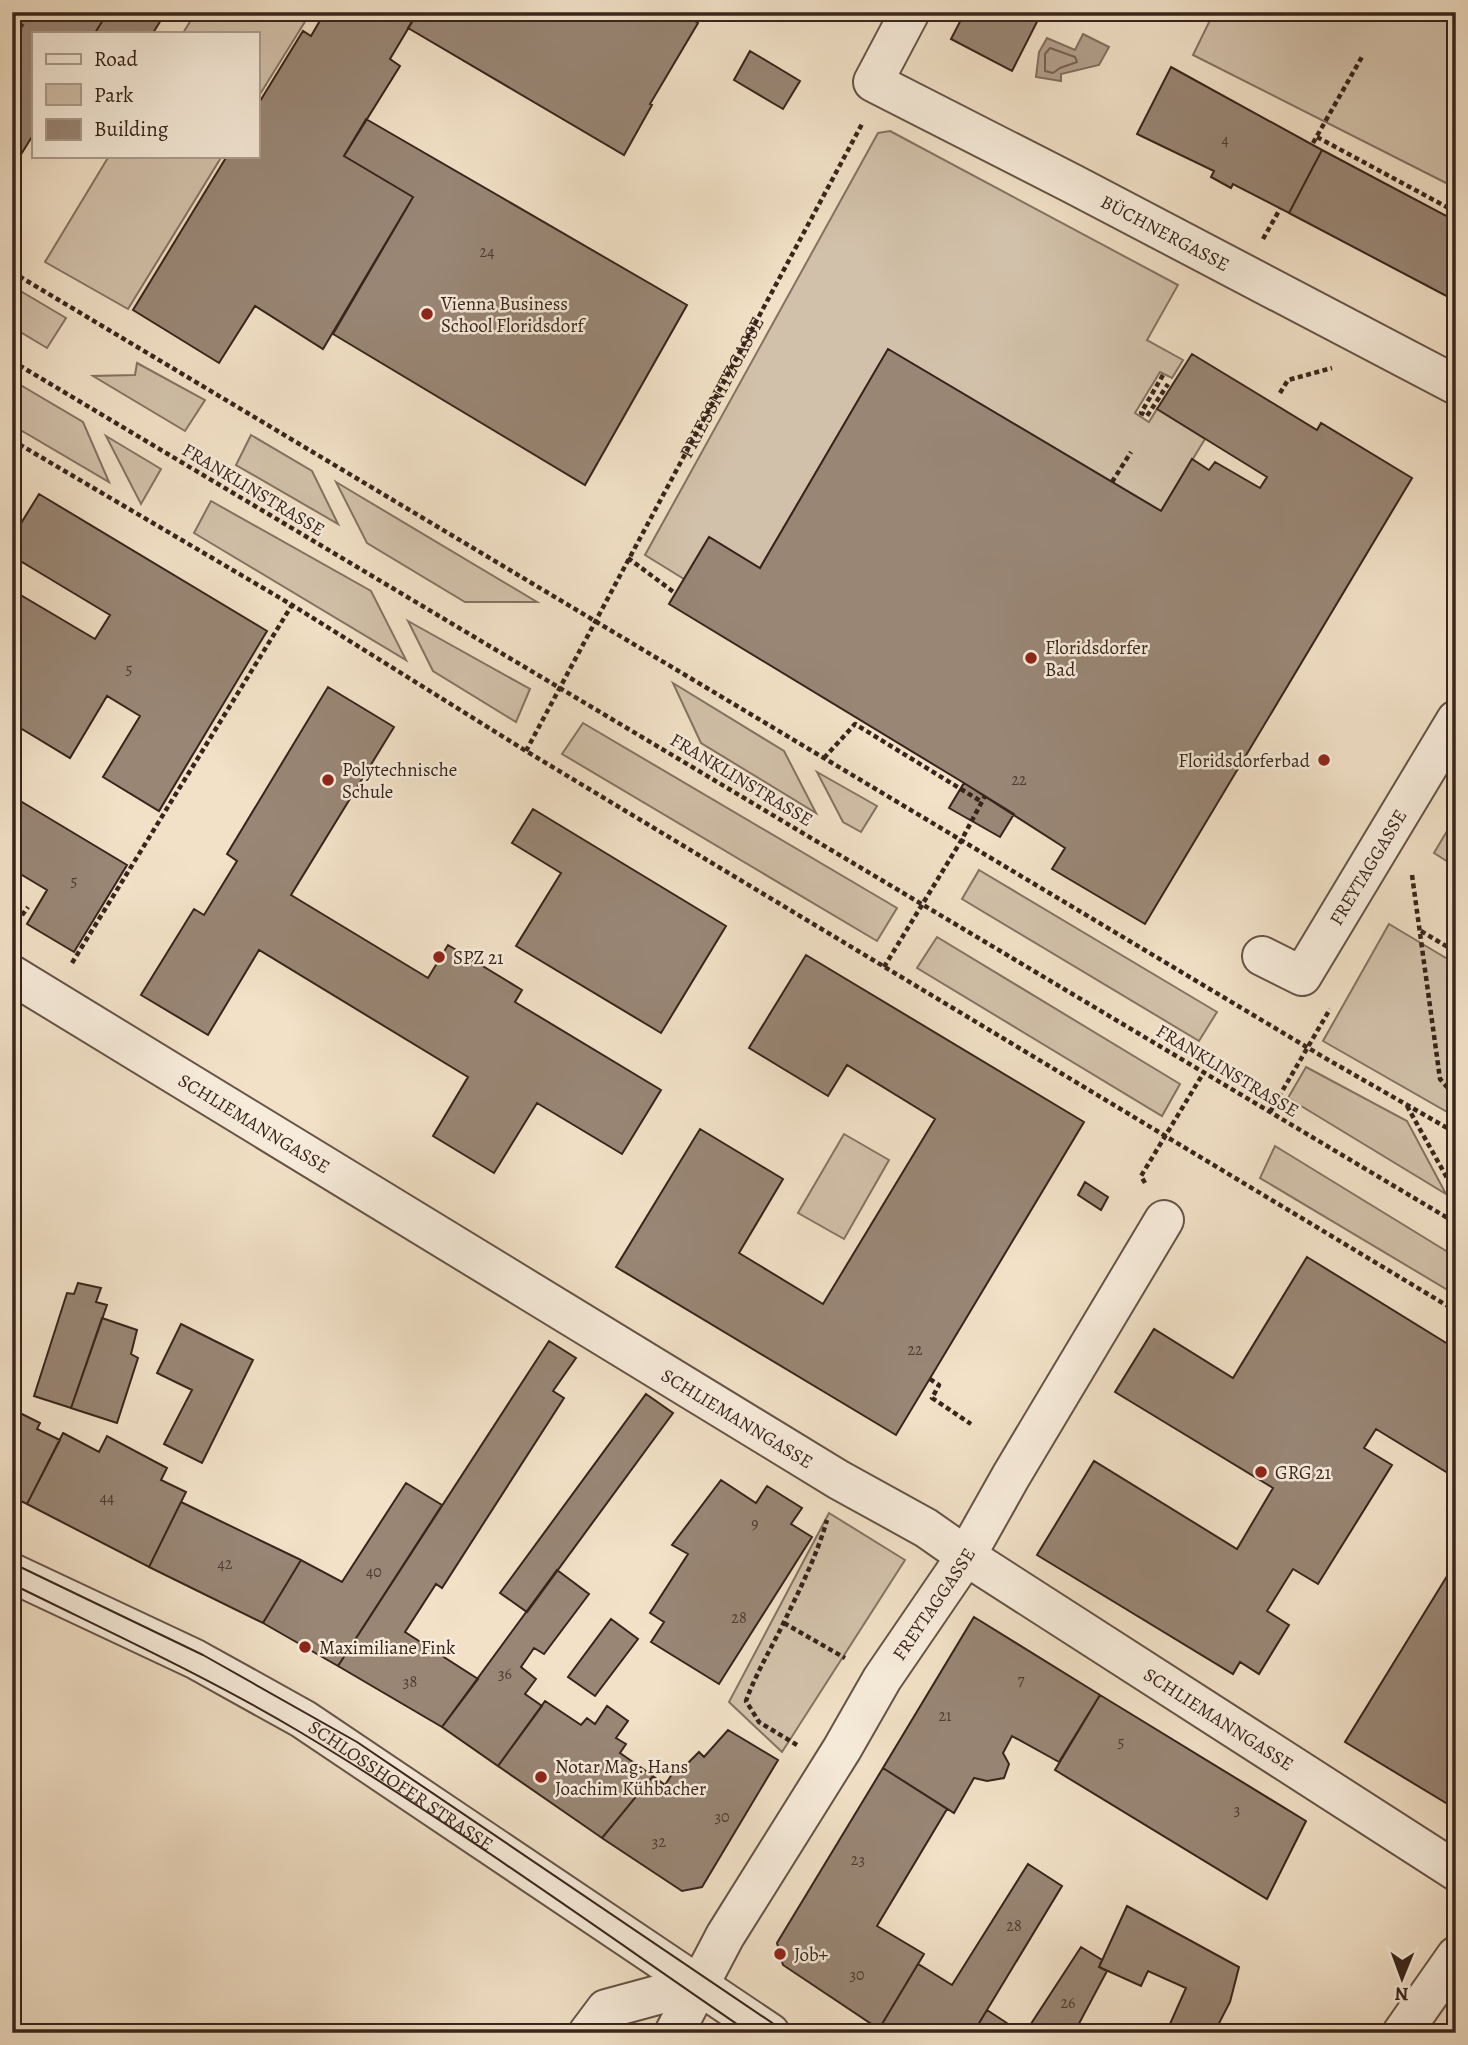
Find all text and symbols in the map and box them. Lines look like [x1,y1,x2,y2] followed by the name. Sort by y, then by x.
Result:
[32,32,259,158] legend
[94,45,138,73] text: Road
[94,81,134,109] text: Park
[94,115,169,143] text: Building
[1221,129,1229,151] house number: 4
[1096,189,1234,278] street label: BÜCHNERGASSE
[480,241,494,263] house number: 24
[440,291,586,339] place label: Vienna Business School Floridsdorf
[419,306,435,322] marker: Vienna Business School Floridsdorf
[673,312,770,463] street label: PRIESSNITZGASSE
[177,437,330,543] street label: FRANKLINSTRASSE
[1045,635,1148,683] place label: Floridsdorfer Bad
[1023,650,1039,666] marker: Floridsdorfer Bad
[126,658,133,680] house number: 5
[665,727,818,833] street label: FRANKLINSTRASSE
[1178,748,1311,774] place label: Floridsdorferbad
[1316,752,1332,768] marker: Floridsdorferbad
[342,757,457,805] place label: Polytechnische Schule
[1011,769,1027,791] house number: 22
[320,772,336,788] marker: Polytechnische Schule
[1324,805,1413,930] street label: FREYTAGGASSE
[71,870,78,892] house number: 5
[453,945,504,971] place label: SPZ 21
[431,949,447,965] marker: SPZ 21
[1151,1018,1304,1124] street label: FRANKLINSTRASSE
[173,1068,335,1180] street label: SCHLIEMANNGASSE
[907,1339,923,1361] house number: 22
[656,1363,818,1475] street label: SCHLIEMANNGASSE
[1275,1460,1332,1486] place label: GRG 21
[1253,1464,1269,1480] marker: GRG 21
[100,1487,114,1509] house number: 44
[751,1513,759,1535] house number: 9
[887,1543,982,1666] street label: FREYTAGGASSE
[218,1553,233,1575] house number: 42
[366,1561,382,1583] house number: 40
[731,1607,747,1629] house number: 28
[319,1635,456,1661] place label: Maximiliane Fink
[297,1639,313,1655] marker: Maximiliane Fink
[1139,1662,1298,1777] street label: SCHLIEMANNGASSE
[498,1663,512,1685] house number: 36
[1018,1669,1025,1691] house number: 7
[403,1671,417,1693] house number: 38
[938,1705,952,1727] house number: 21
[303,1714,498,1857] street label: SCHLOSSHOFER STRASSE
[1118,1731,1125,1753] house number: 5
[555,1754,706,1802] place label: Notar Mag. Hans Joachim Kühbacher
[533,1769,549,1785] marker: Notar Mag. Hans Joachim Kühbacher
[1234,1799,1240,1821] house number: 3
[714,1806,730,1828] house number: 30
[652,1831,667,1853] house number: 32
[851,1849,865,1871] house number: 23
[1006,1915,1022,1937] house number: 28
[794,1942,829,1968] place label: Job+
[1366,1944,1436,2014] north arrow
[772,1946,788,1962] marker: Job+
[849,1964,865,1986] house number: 30
[1394,1981,1409,2007] text: N
[1061,1992,1076,2014] house number: 26

